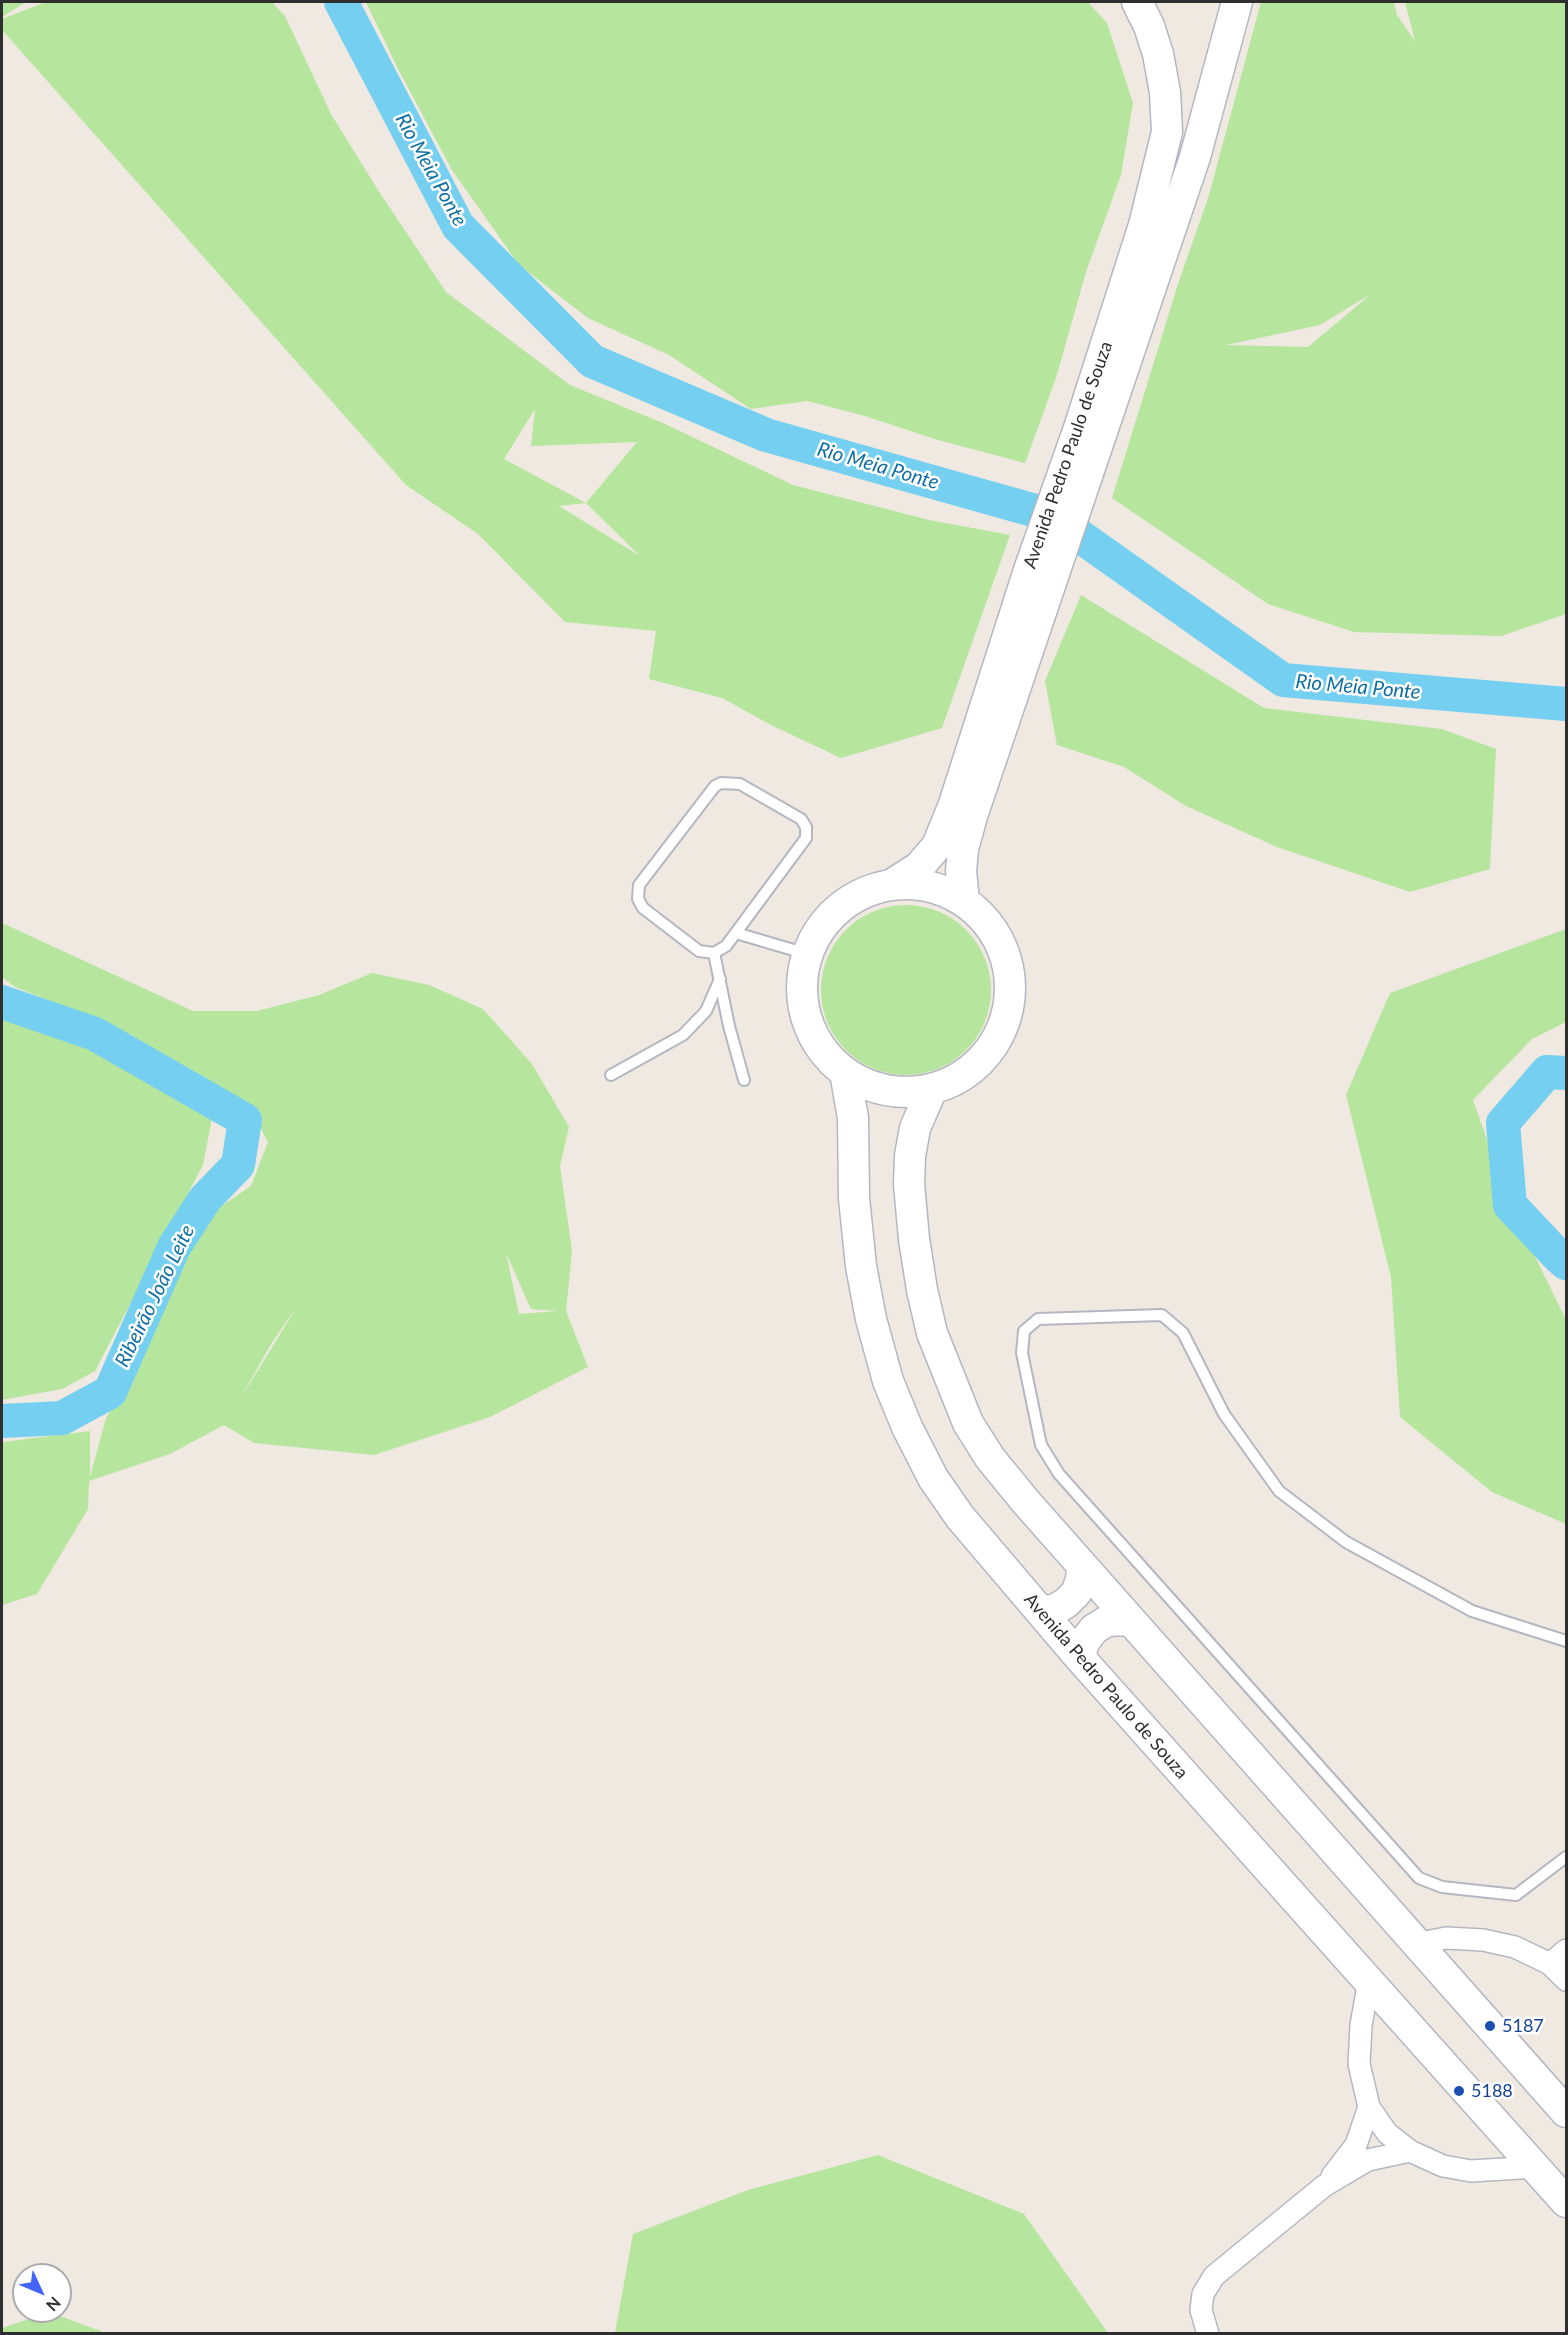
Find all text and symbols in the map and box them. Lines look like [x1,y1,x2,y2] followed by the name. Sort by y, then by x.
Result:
[390,109,472,231] water label: Rio Meia Ponte
[1019,339,1117,571] street label: Avenida Pedro Paulo de Souza
[814,437,942,495] water label: Rio Meia Ponte
[1295,670,1421,704] water label: Rio Meia Ponte
[110,1221,200,1371] water label: Ribeirão João Leite
[1020,1589,1192,1783] street label: Avenida Pedro Paulo de Souza
[1502,2015,1544,2037] place label: 5187
[1483,2019,1497,2033] marker: 5187
[1471,2080,1513,2102] place label: 5188
[1452,2084,1466,2098] marker: 5188
[12,2263,72,2323] north arrow
[43,2293,65,2315] text: N

